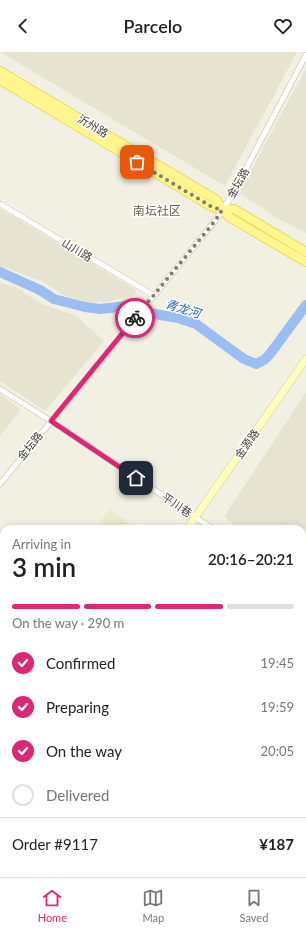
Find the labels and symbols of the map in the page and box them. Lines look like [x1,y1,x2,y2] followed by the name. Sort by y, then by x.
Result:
[76,112,111,140] street label: 沂州路
[120,145,154,179] pin
[224,165,251,200] street label: 金坛路
[133,203,181,218] district label: 南坛社区
[60,236,95,264] street label: 山川路
[164,296,204,322] water label: 青龙河
[115,298,155,338] courier
[232,426,261,461] street label: 金源路
[14,429,45,463] street label: 金坛路
[119,461,153,495] pin
[160,490,195,519] street label: 平川巷

